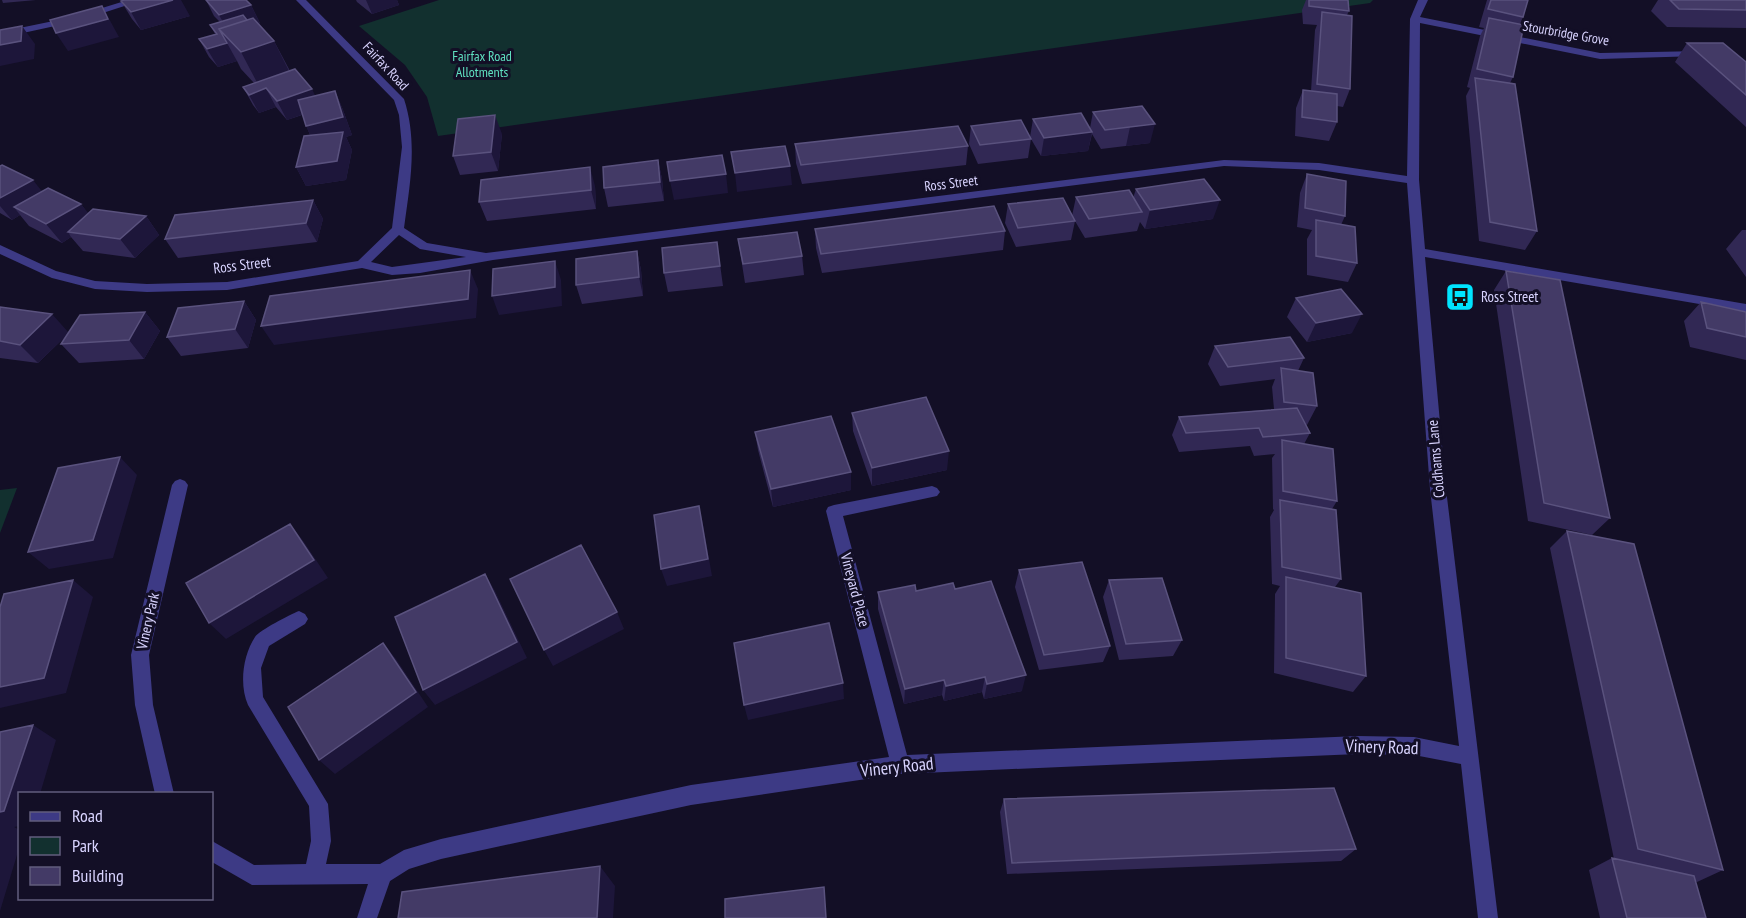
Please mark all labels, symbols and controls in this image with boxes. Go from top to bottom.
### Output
street label: Stourbridge Grove [1521,17,1611,49]
street label: Fairfax Road [359,38,413,94]
park label: Fairfax Road Allotments [452,47,512,81]
street label: Ross Street [923,171,979,195]
street label: Ross Street [212,252,272,277]
bus stop icon: Ross Street [1444,281,1476,313]
place label: Ross Street [1481,287,1538,306]
street label: Coldhams Lane [1423,419,1448,499]
street label: Vineyard Place [836,550,874,629]
street label: Vinery Park [132,590,163,652]
street label: Vinery Road [1344,734,1419,759]
street label: Vinery Road [858,751,935,782]
legend [18,792,213,900]
text: Road [72,804,103,827]
text: Park [72,834,99,857]
text: Building [72,864,124,887]

